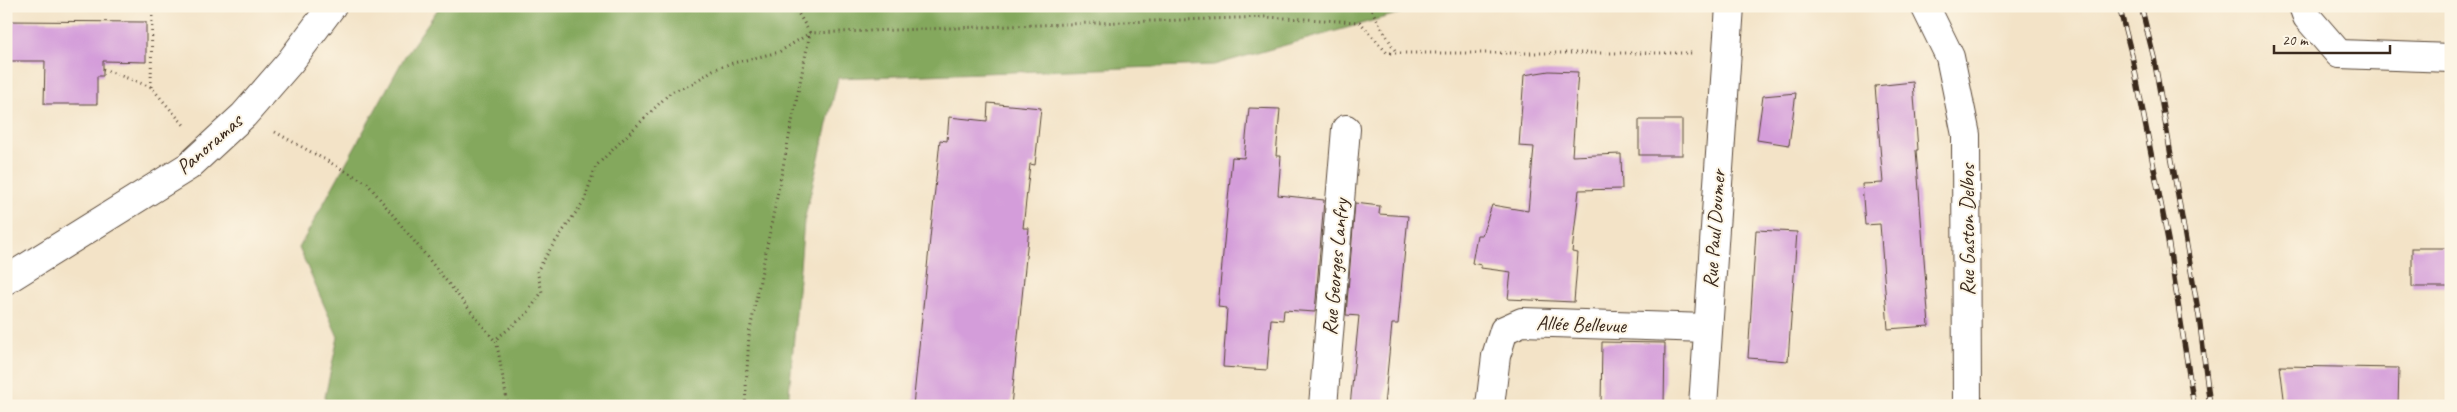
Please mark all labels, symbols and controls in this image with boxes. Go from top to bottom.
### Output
scale bar [2274,22,2391,54]
text: 20 m [2282,31,2309,50]
street label: Panoramas [171,107,249,180]
street label: Rue Gaston Delbos [1954,162,1980,296]
street label: Rue Paul Doumer [1697,167,1731,289]
street label: Rue Georges Lanfry [1316,196,1354,336]
street label: Allée Bellevue [1536,309,1627,339]

